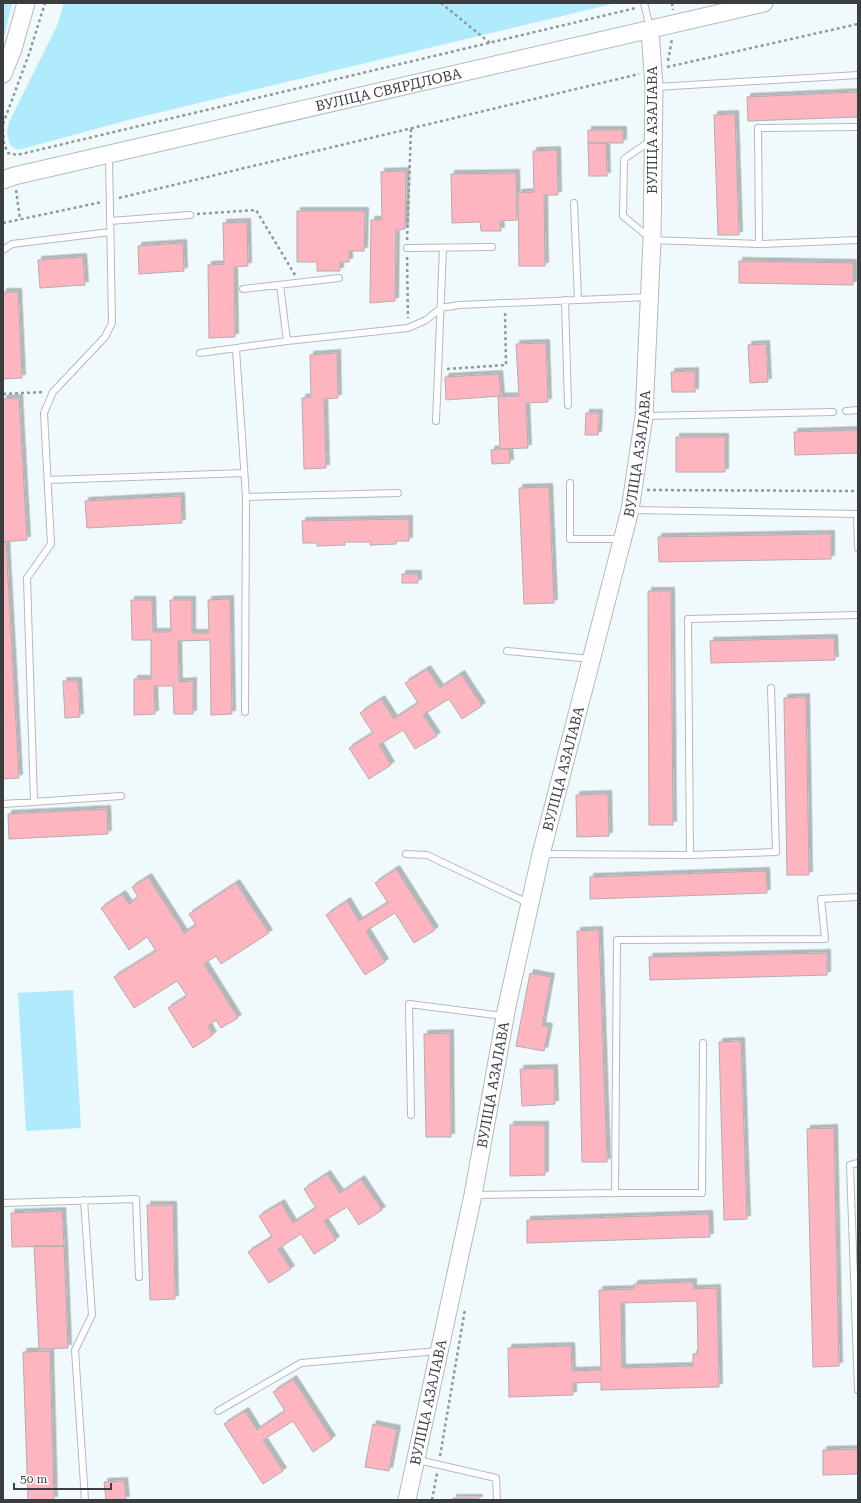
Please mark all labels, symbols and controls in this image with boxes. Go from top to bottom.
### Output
street label: ВУЛІЦА СВЯРДЛОВА [314,65,463,114]
street label: ВУЛІЦА АЗАЛАВА [644,66,660,194]
street label: ВУЛІЦА АЗАЛАВА [620,390,653,519]
street label: ВУЛІЦА АЗАЛАВА [539,704,587,833]
street label: ВУЛІЦА АЗАЛАВА [474,1020,512,1149]
street label: ВУЛІЦА АЗАЛАВА [407,1338,450,1467]
scale bar [14,1465,111,1491]
text: 50 m [20,1472,47,1486]

